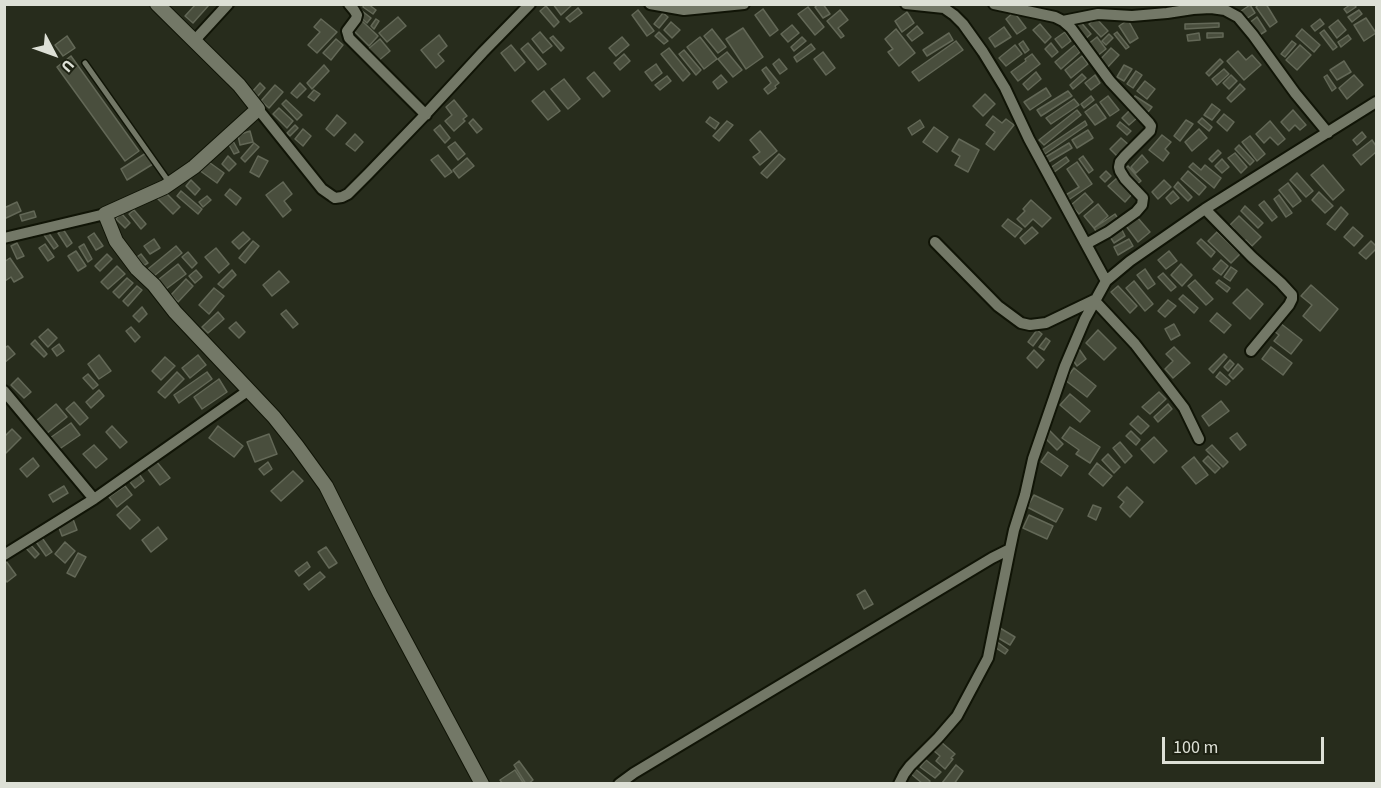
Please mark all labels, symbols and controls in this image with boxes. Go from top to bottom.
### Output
north arrow [24,24,84,84]
text: U [56,55,79,77]
scale bar [1165,725,1327,763]
text: 100 m [1173,735,1218,760]

